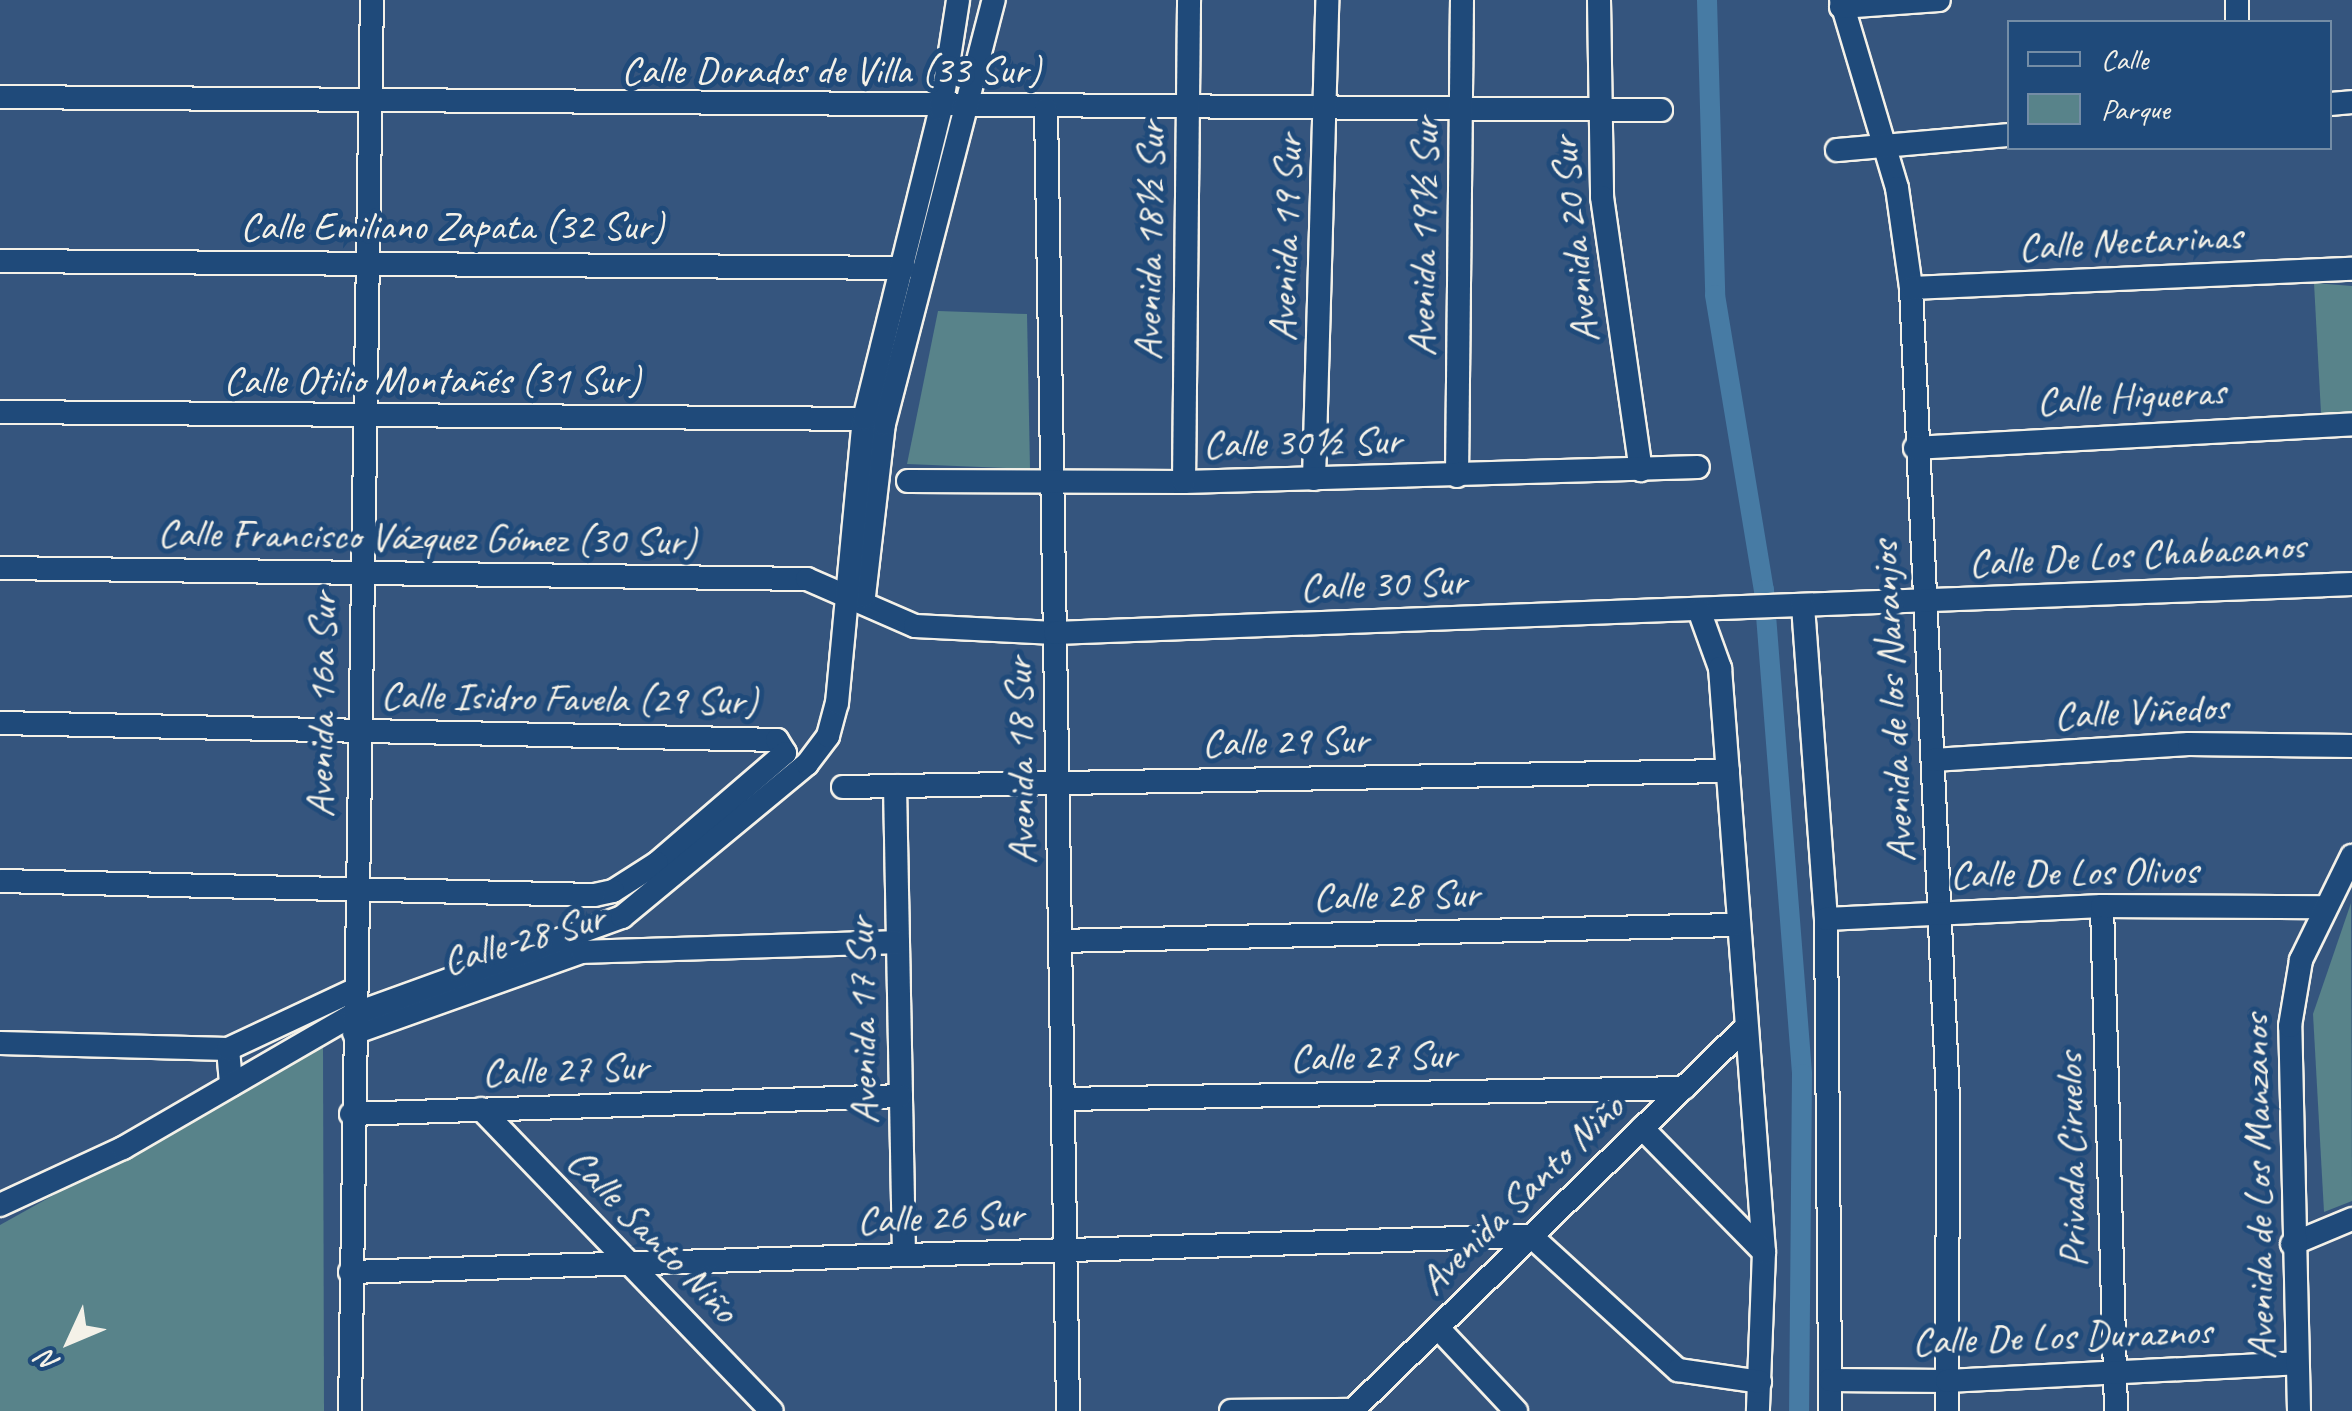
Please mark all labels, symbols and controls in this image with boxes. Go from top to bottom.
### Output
legend [2007,20,2332,150]
text: Calle [2101,40,2148,78]
street label: Calle Dorados de Villa (33 Sur) [622,46,1040,94]
text: Parque [2101,90,2170,128]
street label: Avenida 19½ Sur [1397,117,1449,357]
street label: Avenida 18½ Sur [1123,121,1175,361]
street label: Avenida 19 Sur [1257,134,1313,342]
street label: Avenida 20 Sur [1539,135,1609,345]
street label: Calle Emiliano Zapata (32 Sur) [240,202,664,250]
street label: Calle Nectarinas [2017,211,2243,271]
street label: Calle Otilio Montañés (31 Sur) [224,356,640,404]
street label: Calle Higueras [2035,367,2227,425]
street label: Calle 30½ Sur [1203,416,1401,468]
street label: Calle Francisco Vázquez Gómez (30 Sur) [157,508,697,566]
street label: Calle De Los Chabacanos [1967,521,2307,587]
street label: Avenida de los Naranjos [1860,540,1924,864]
street label: Calle 30 Sur [1299,557,1467,611]
street label: Avenida 16a Sur [295,592,347,818]
street label: Avenida 18 Sur [994,657,1046,865]
street label: Calle Isidro Favela (29 Sur) [381,671,757,725]
street label: Calle Viñedos [2053,682,2229,740]
street label: Calle 29 Sur [1202,716,1368,766]
street label: Calle De Los Olivos [1949,846,2199,898]
street label: Calle 28 Sur [1313,870,1479,920]
street label: Calle 28 Sur [437,893,609,985]
street label: Avenida 17 Sur [836,917,888,1125]
street label: Avenida de Los Manzanos [2231,1014,2285,1360]
street label: Calle 27 Sur [1290,1031,1456,1081]
street label: Calle 27 Sur [481,1042,649,1096]
street label: Privada Ciruelos [2045,1052,2097,1268]
street label: Avenida Santo Niño [1407,1083,1635,1305]
street label: Calle Santo Niño [556,1136,750,1334]
street label: Calle 26 Sur [856,1190,1024,1244]
north arrow [20,1291,120,1391]
street label: Calle De Los Duraznos [1911,1307,2213,1365]
text: N [29,1344,67,1381]

